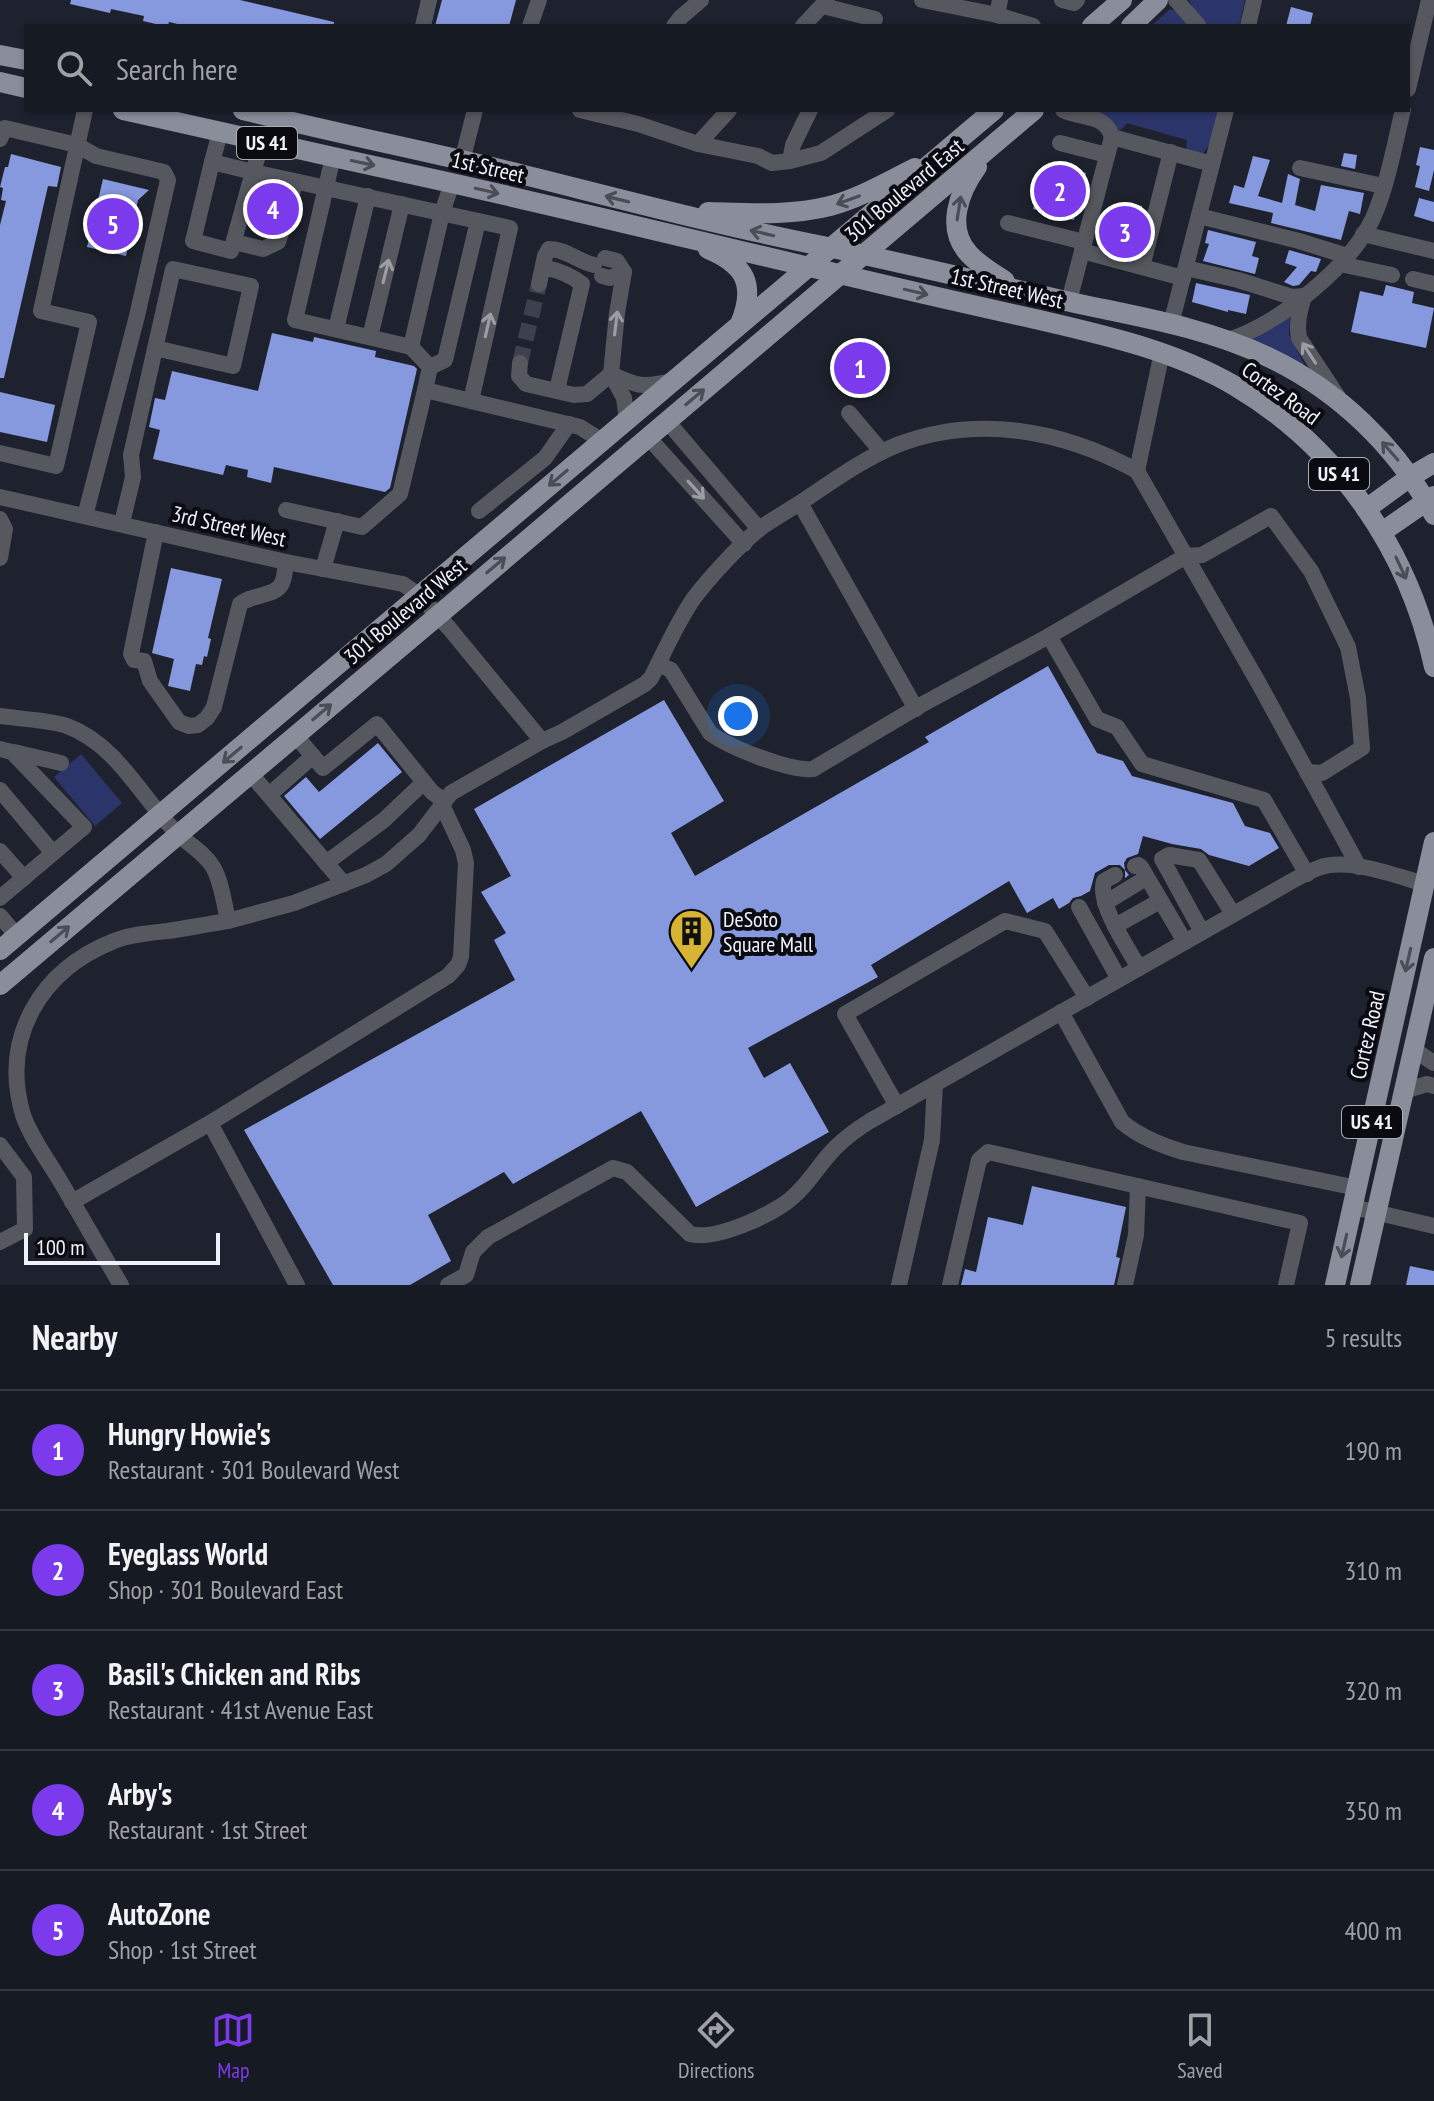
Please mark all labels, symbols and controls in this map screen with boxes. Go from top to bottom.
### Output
search box [24,24,1410,112]
icon: search [52,46,96,90]
text: Search here [116,49,238,88]
road number: US 41 [237,127,297,159]
street label: 301 Boulevard East [839,132,969,248]
street label: 1st Street [449,145,527,189]
one-way arrow [350,156,375,171]
pin: 2 [1034,161,1086,221]
pin: 4 [247,179,299,239]
one-way arrow [474,185,500,200]
one-way arrow [604,190,630,205]
one-way arrow [836,193,861,208]
pin: 5 [87,194,139,254]
one-way arrow [952,196,967,222]
pin: 3 [1099,202,1151,262]
one-way arrow [749,225,775,240]
one-way arrow [379,258,394,284]
street label: 1st Street West [948,261,1066,315]
one-way arrow [903,285,929,300]
one-way arrow [609,311,624,336]
one-way arrow [481,313,496,338]
pin: 1 [834,338,886,398]
one-way arrow [1301,343,1317,365]
street label: Cortez Road [1236,355,1326,431]
one-way arrow [684,388,704,406]
one-way arrow [1381,441,1399,462]
road number: US 41 [1309,458,1369,490]
one-way arrow [548,469,569,487]
one-way arrow [687,480,705,500]
street label: 3rd Street West [169,499,289,553]
street label: 301 Boulevard West [338,552,472,670]
one-way arrow [1394,555,1409,580]
one-way arrow [486,556,506,574]
your location [718,696,758,736]
one-way arrow [312,703,332,721]
one-way arrow [222,746,242,764]
place label: DeSoto Square Mall [723,905,814,958]
building icon: DeSoto Square Mall [668,908,716,971]
one-way arrow [49,925,69,943]
one-way arrow [1400,946,1415,972]
street label: Cortez Road [1343,988,1391,1082]
road number: US 41 [1342,1106,1402,1138]
scale bar [24,1229,220,1265]
text: 100 m [36,1233,85,1261]
one-way arrow [1336,1233,1351,1258]
text: Nearby [32,1315,117,1359]
text: 5 results [1325,1321,1402,1354]
text: Hungry Howie's [108,1414,271,1453]
text: 1 [52,1434,64,1467]
text: 190 m [1344,1434,1402,1467]
text: Restaurant · 301 Boulevard West [108,1453,399,1486]
text: Eyeglass World [108,1534,268,1573]
text: 2 [52,1554,64,1587]
text: 310 m [1344,1554,1402,1587]
text: Shop · 301 Boulevard East [108,1573,343,1606]
text: Basil's Chicken and Ribs [108,1654,361,1693]
text: 3 [52,1674,64,1707]
text: 320 m [1344,1674,1402,1707]
text: Restaurant · 41st Avenue East [108,1693,373,1726]
text: Arby's [108,1774,172,1813]
text: 4 [52,1794,64,1827]
text: 350 m [1344,1794,1402,1827]
text: Restaurant · 1st Street [108,1813,307,1846]
text: AutoZone [108,1894,211,1933]
text: 5 [52,1914,64,1947]
text: 400 m [1344,1914,1402,1947]
text: Shop · 1st Street [108,1933,257,1966]
tab: Map [211,2008,255,2084]
tab: Directions [678,2008,755,2084]
tab: Saved [1177,2008,1223,2084]

